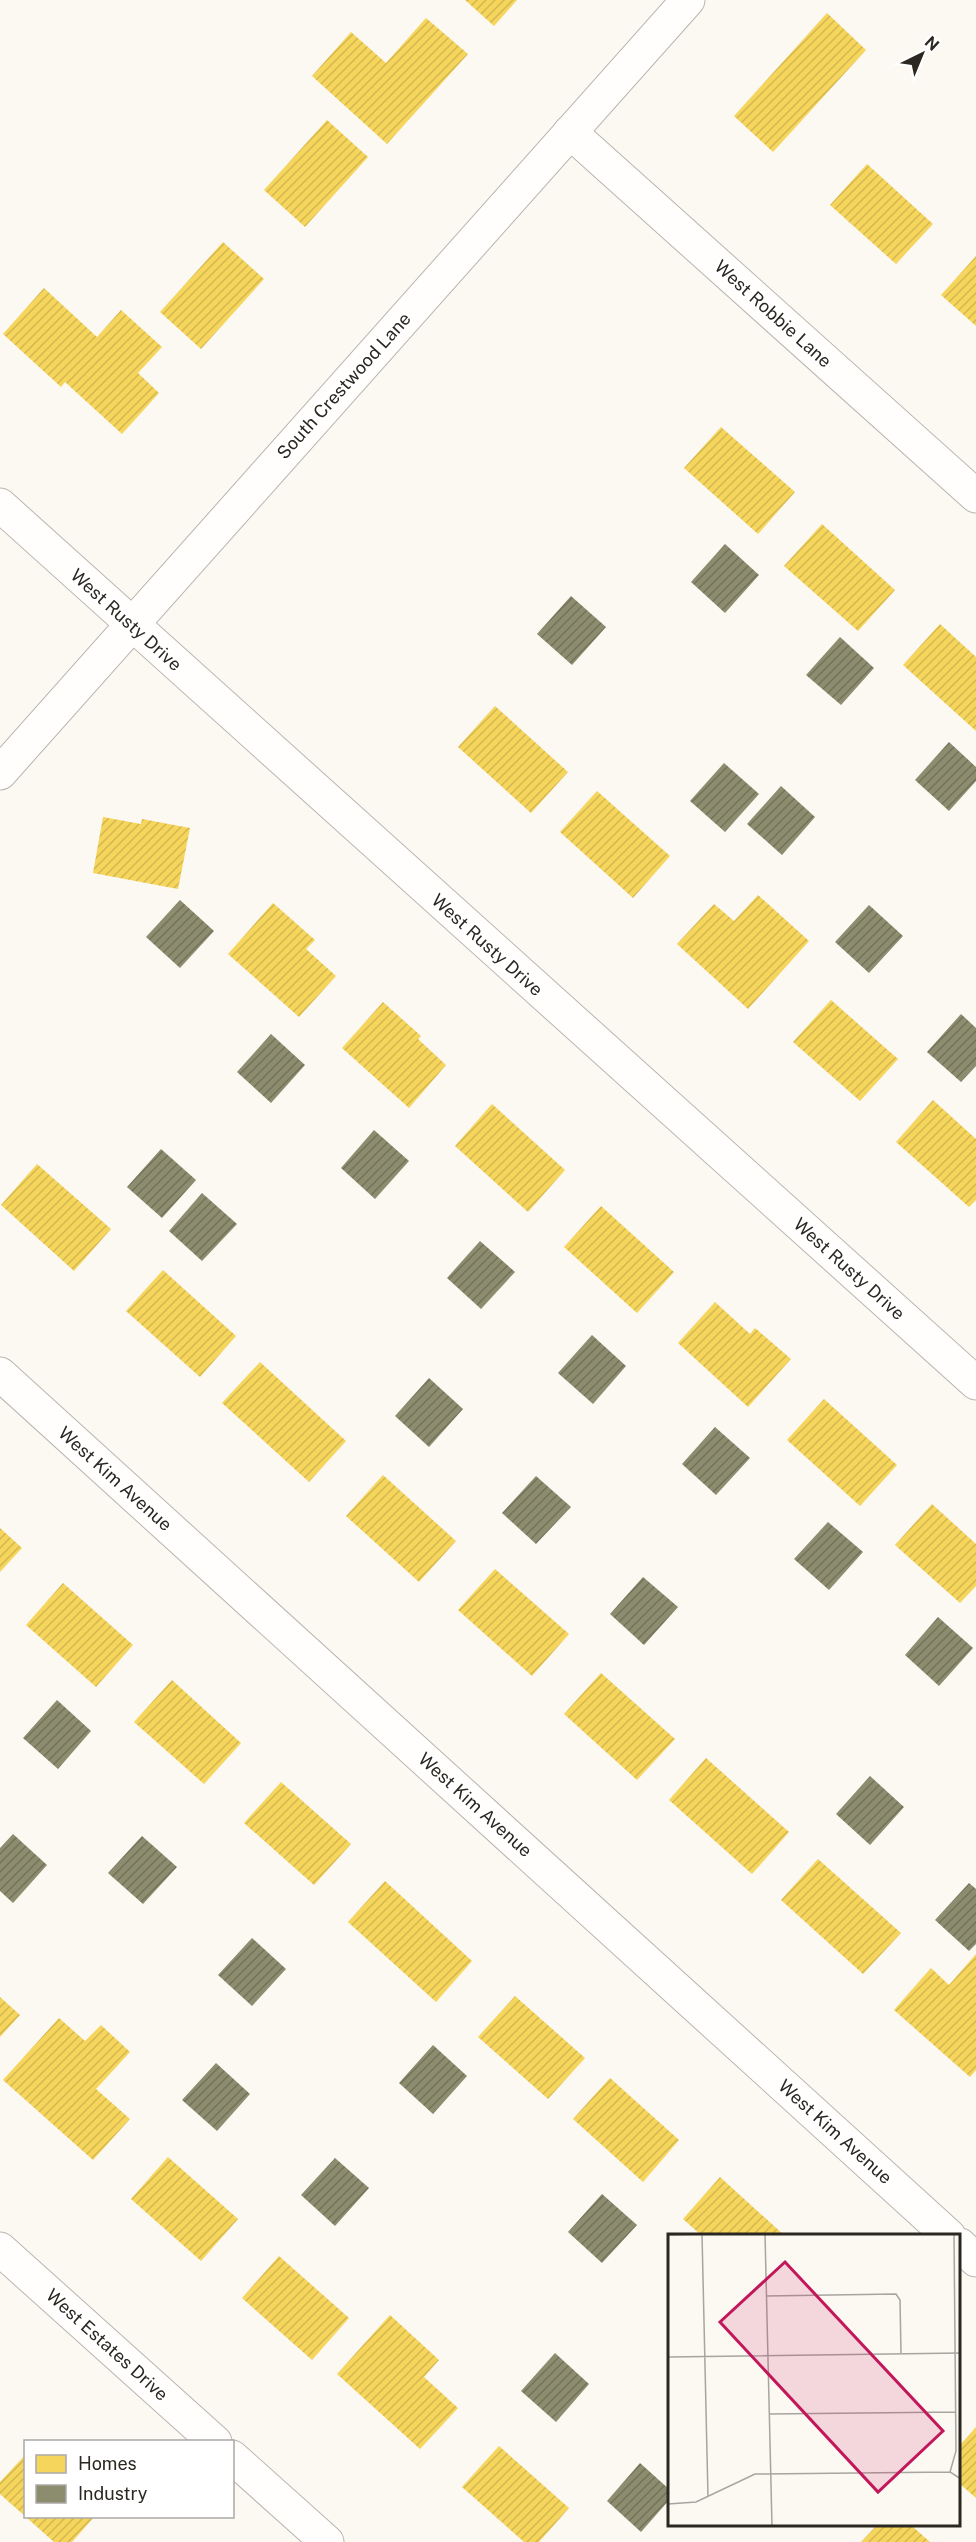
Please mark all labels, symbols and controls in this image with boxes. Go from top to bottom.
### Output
north arrow [892,24,952,84]
text: N [921,32,943,55]
street label: West Robbie Lane [711,256,836,372]
street label: South Crestwood Lane [272,308,415,463]
street label: West Rusty Drive [66,564,186,675]
street label: West Rusty Drive [427,889,547,1000]
street label: West Rusty Drive [789,1213,909,1324]
street label: West Kim Avenue [54,1422,176,1535]
street label: West Kim Avenue [414,1748,536,1861]
street label: West Kim Avenue [774,2075,896,2188]
inset map [668,2234,961,2527]
street label: West Estates Drive [42,2284,173,2405]
legend [24,2440,234,2518]
text: Homes [78,2453,137,2474]
text: Industry [78,2483,148,2504]

